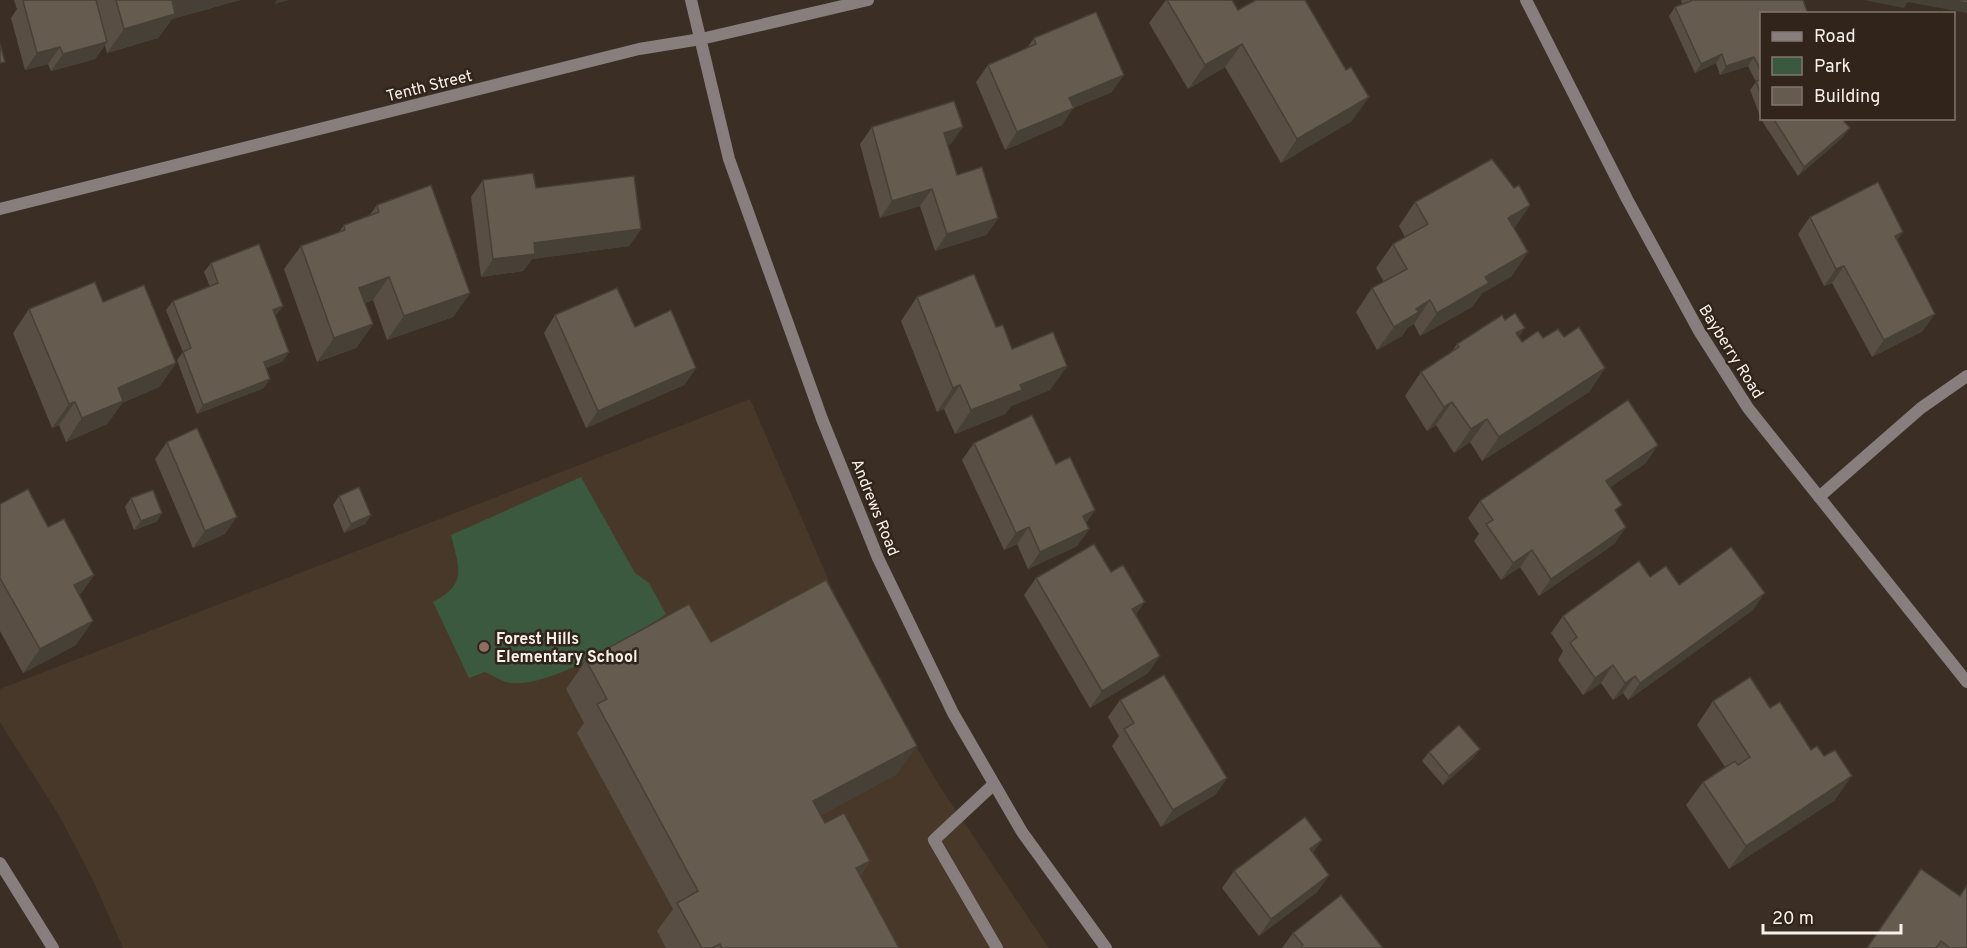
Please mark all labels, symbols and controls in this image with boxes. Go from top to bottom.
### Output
legend [1760,12,1955,120]
text: Road [1814,26,1856,49]
text: Park [1814,56,1851,79]
street label: Tenth Street [384,67,475,107]
text: Building [1814,86,1880,109]
street label: Bayberry Road [1693,301,1767,403]
street label: Andrews Road [846,456,903,559]
place label: Forest Hills Elementary School [496,630,638,668]
marker: Forest Hills Elementary School [477,640,491,654]
scale bar [1763,897,1901,935]
text: 20 m [1772,908,1814,931]

